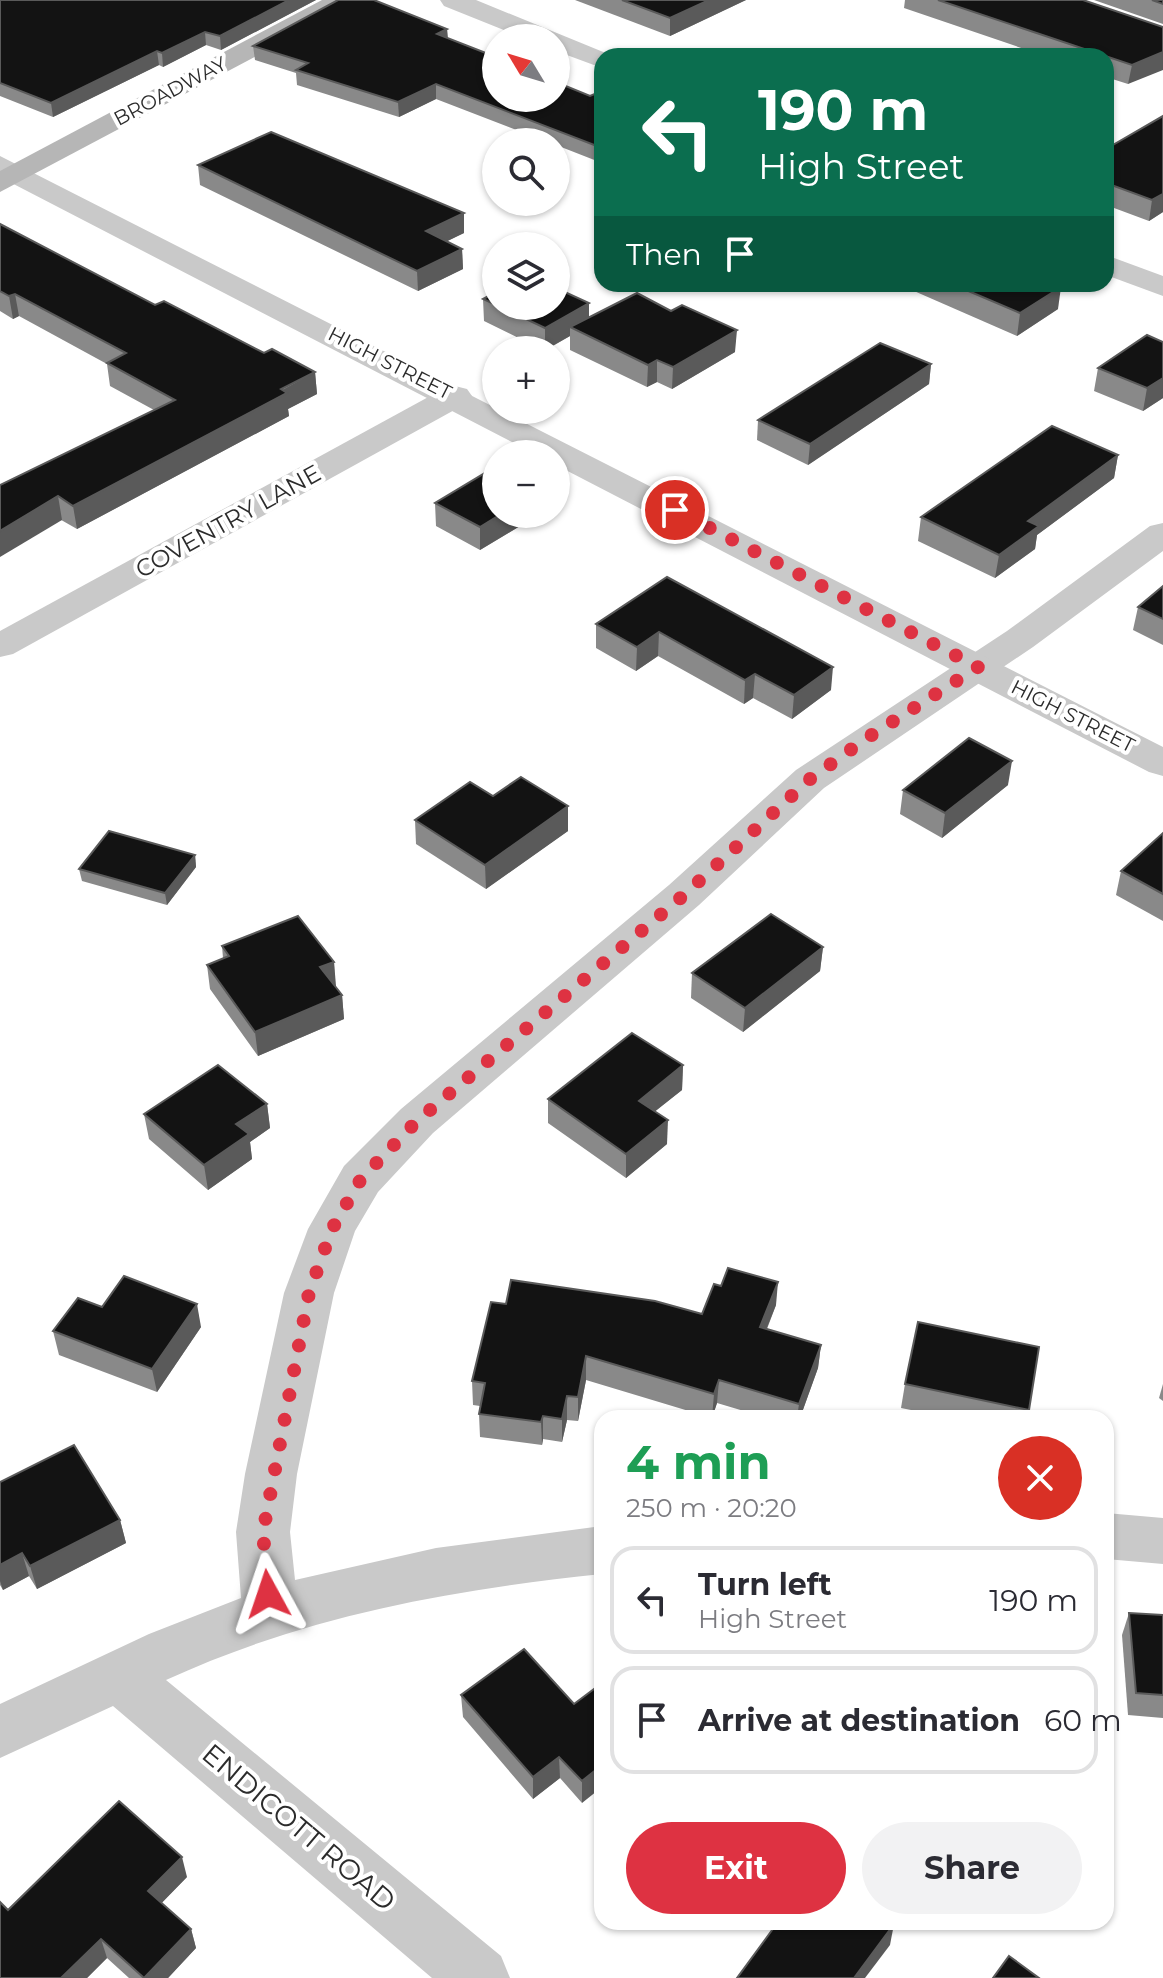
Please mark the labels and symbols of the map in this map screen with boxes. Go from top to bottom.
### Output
north arrow [482,24,570,112]
street label: BROADWAY [110,51,231,131]
street label: HIGH STREET [324,322,456,405]
street label: COVENTRY LANE [130,458,326,584]
pin [641,476,709,544]
street label: HIGH STREET [1007,675,1139,758]
position arrow [226,1552,310,1636]
street label: ENDICOTT ROAD [196,1736,402,1918]

